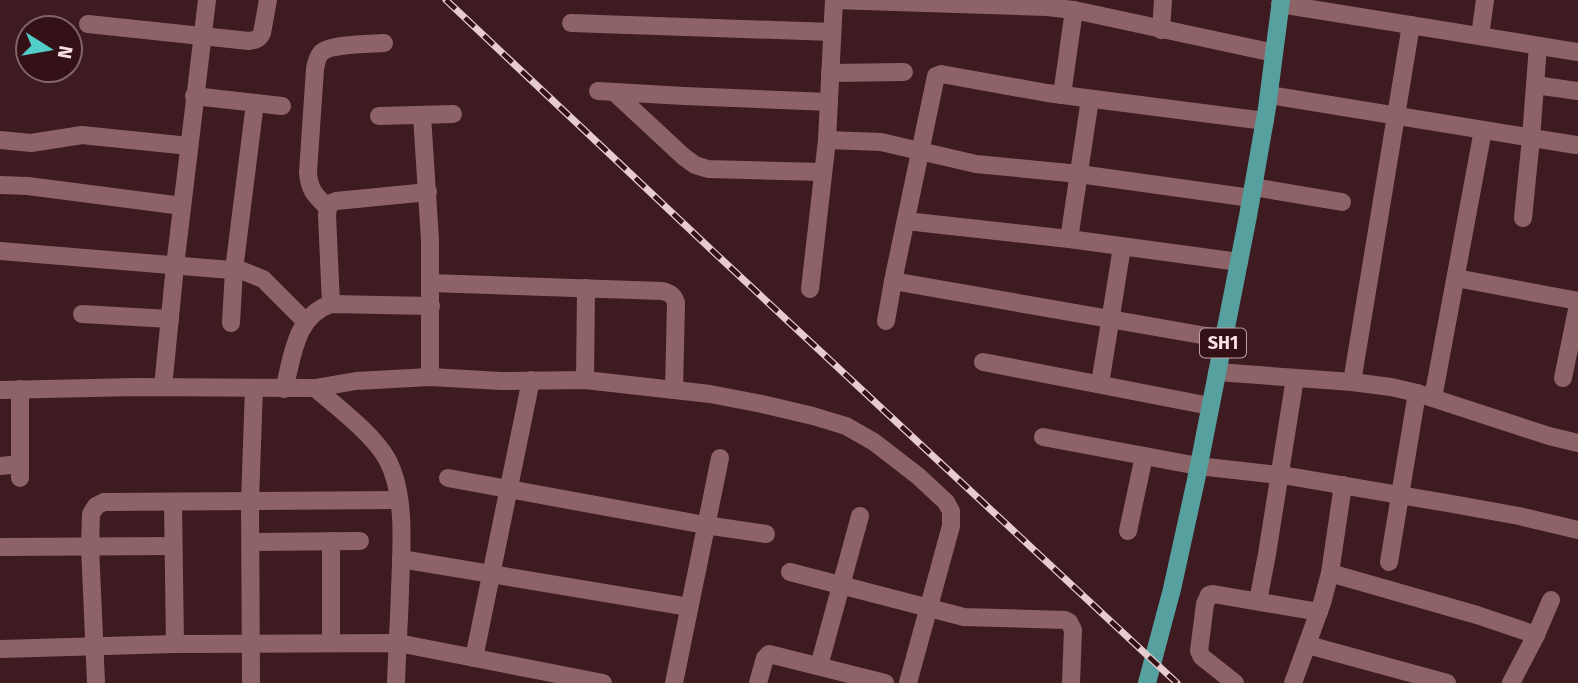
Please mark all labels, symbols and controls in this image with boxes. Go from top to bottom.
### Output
north arrow [14,14,84,84]
text: N [53,44,78,61]
road number: SH1 [1200,328,1246,358]

